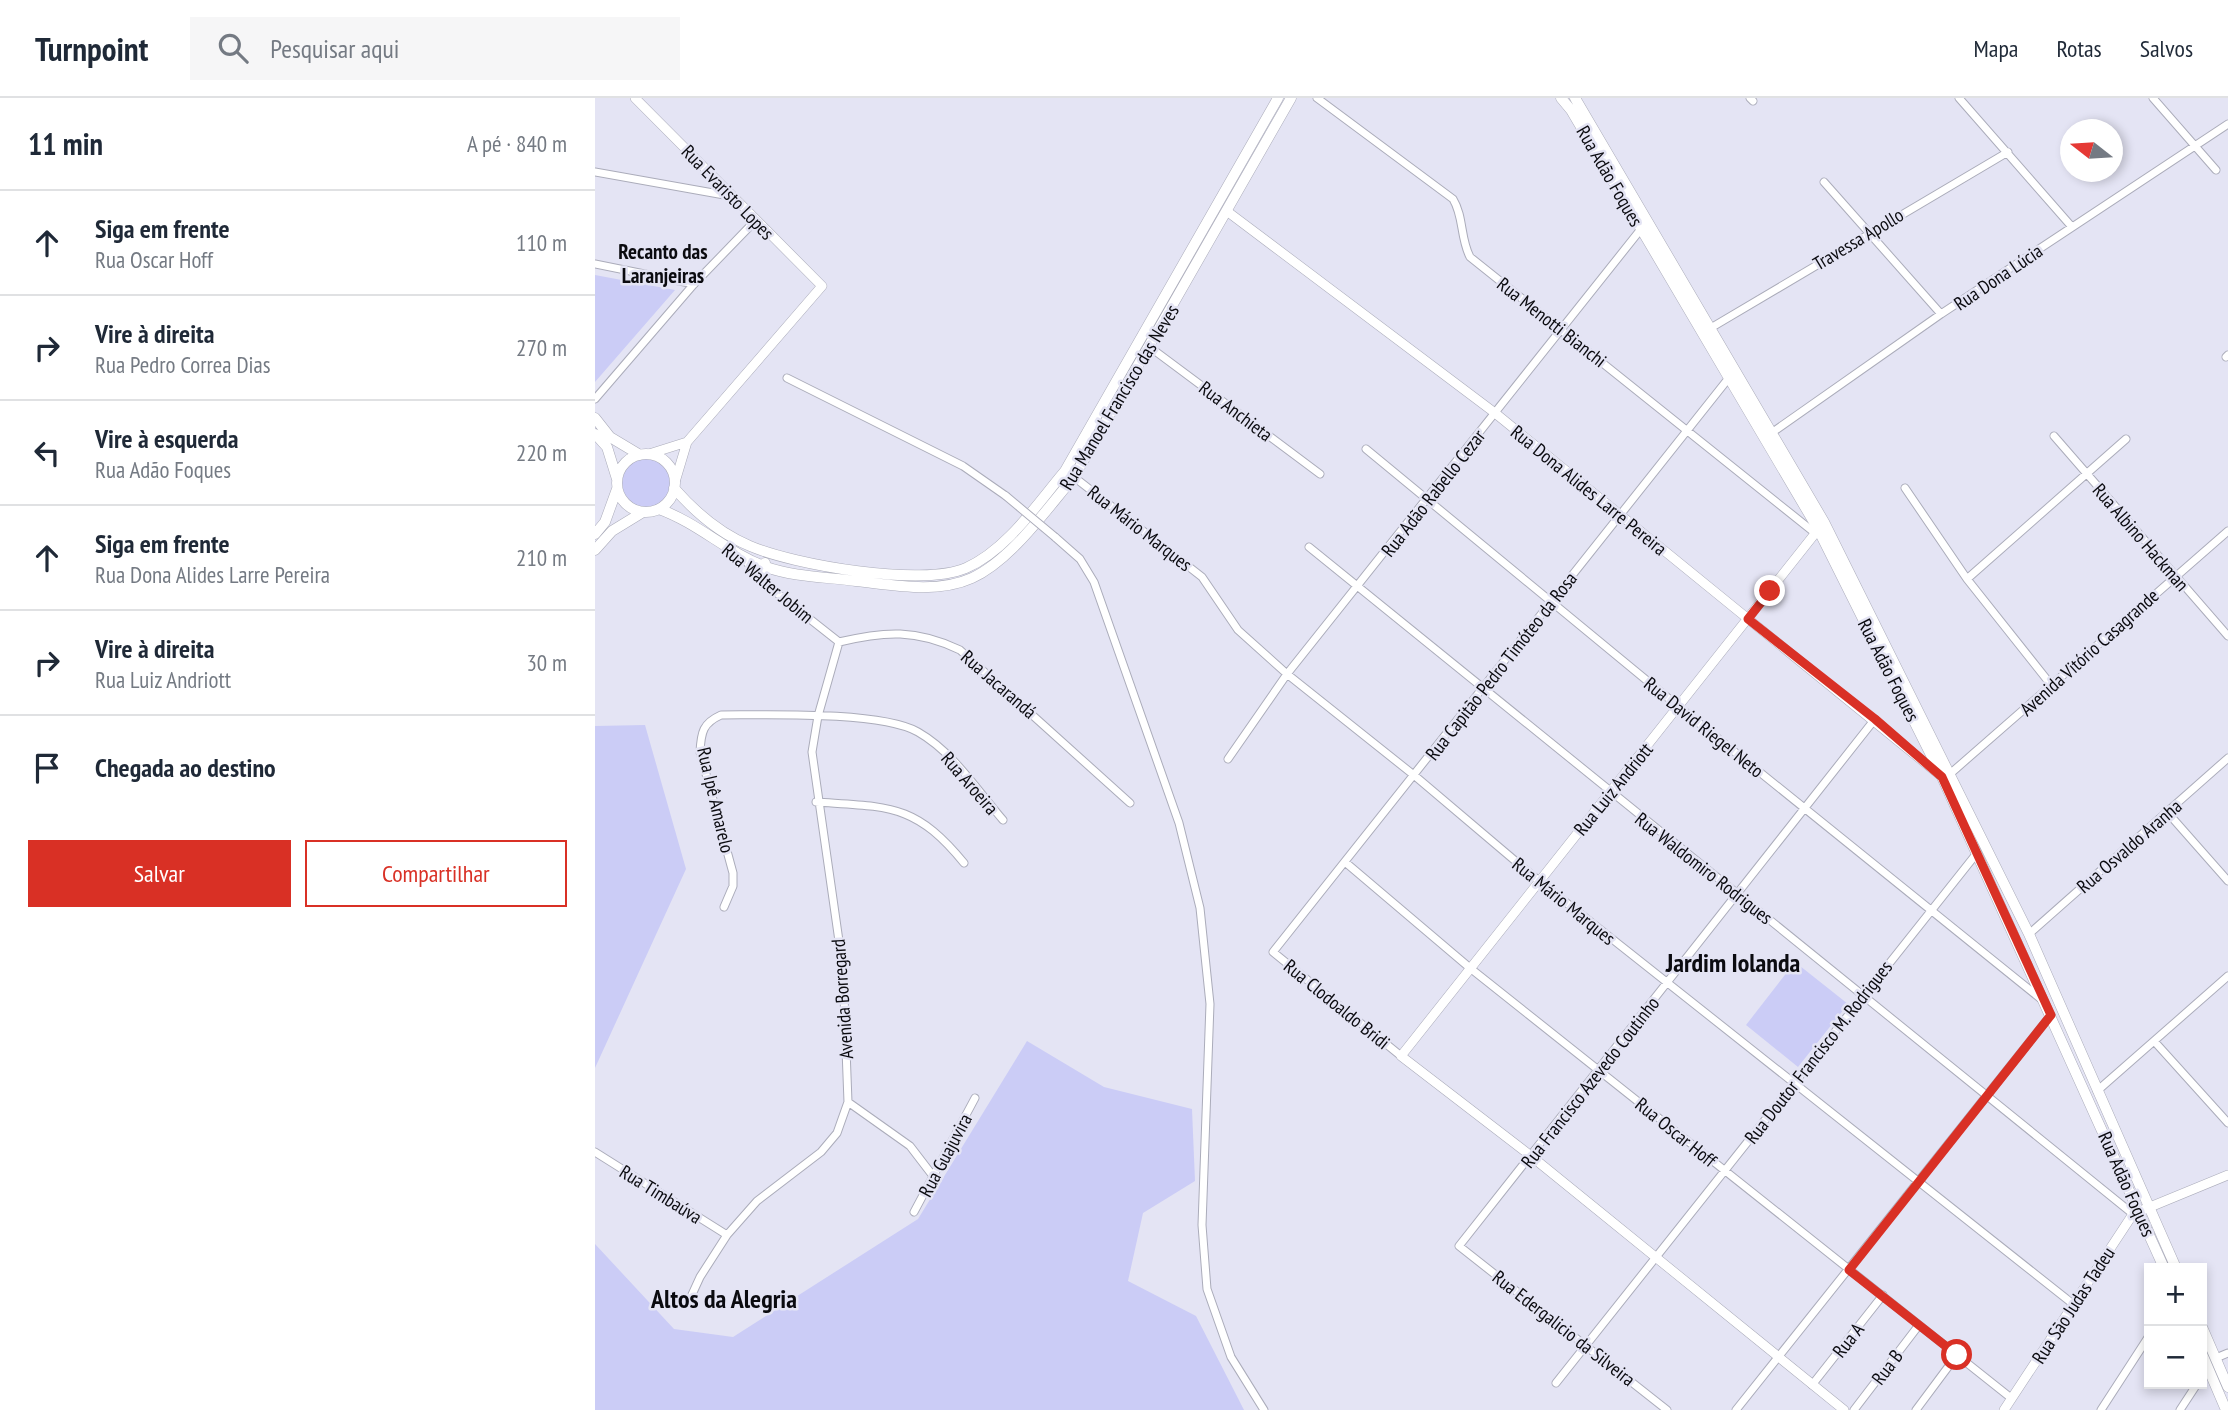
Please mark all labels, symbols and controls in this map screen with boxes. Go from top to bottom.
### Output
search box [190,17,680,80]
text: Turnpoint [35,27,148,70]
icon: search [214,29,252,67]
text: Pesquisar aqui [270,32,399,65]
text: Mapa [1974,33,2018,64]
text: Rotas [2056,33,2102,64]
text: Salvos [2140,33,2193,64]
north arrow [2060,119,2123,182]
street label: Rua Adão Foques [1572,121,1648,231]
text: 11 min [28,124,103,163]
text: A pé · 840 m [467,129,567,158]
street label: Rua Evaristo Lopes [677,139,779,245]
street label: Travessa Apollo [1808,203,1908,275]
text: Siga em frente [95,212,230,245]
icon: ahead [28,224,66,262]
text: 110 m [516,228,567,257]
district label: Recanto das Laranjeiras [618,238,708,289]
street label: Rua Dona Lúcia [1949,239,2047,315]
text: Rua Oscar Hoff [95,245,213,274]
street label: Rua Menotti Bianchi [1492,272,1612,372]
street label: Rua Manoel Francisco das Neves [1054,300,1184,494]
text: Vire à direita [95,317,214,350]
icon: right [28,329,66,367]
text: 270 m [516,333,567,362]
text: Rua Pedro Correa Dias [95,350,270,379]
street label: Rua Anchieta [1195,376,1277,446]
street label: Rua Dona Alides Larre Pereira [1506,420,1672,560]
text: Vire à esquerda [95,422,238,455]
street label: Rua Adão Rabello Cezar [1376,424,1491,561]
icon: left [28,434,66,472]
text: 220 m [516,438,567,467]
text: Rua Adão Foques [95,455,231,484]
street label: Rua Albino Hackman [2088,478,2194,596]
street label: Rua Mário Marques [1083,480,1197,576]
text: Siga em frente [95,527,230,560]
street label: Rua Walter Jobim [717,538,819,628]
icon: ahead [28,539,66,577]
text: 210 m [516,543,567,572]
text: Rua Dona Alides Larre Pereira [95,560,330,589]
street label: Rua Capitão Pedro Timóteo da Rosa [1420,567,1582,765]
route end [1754,575,1785,606]
street label: Avenida Vitório Casagrande [2015,583,2164,721]
street label: Rua Adão Foques [1853,615,1925,725]
text: Vire à direita [95,632,214,665]
icon: right [28,644,66,682]
street label: Rua Jacarandá [956,645,1042,723]
text: 30 m [526,648,567,677]
text: Rua Luiz Andriott [95,665,231,694]
street label: Rua David Riegel Neto [1639,671,1769,783]
street label: Rua Luiz Andriott [1568,737,1658,840]
street label: Rua Ipê Amarelo [692,745,740,855]
street label: Rua Aroeira [936,747,1004,819]
icon: arrive [28,749,66,787]
text: Chegada ao destino [95,751,276,784]
street label: Rua Osvaldo Aranha [2072,794,2186,898]
street label: Rua Waldomiro Rodrigues [1630,807,1778,929]
button: Salvar [28,840,291,907]
button: Compartilhar [305,840,567,907]
street label: Rua Mário Marques [1508,852,1620,950]
street label: Avenida Borregard [826,938,858,1060]
district label: Jardim Iolanda [1665,946,1800,979]
street label: Rua Clodoaldo Bridi [1279,954,1395,1054]
street label: Rua Doutor Francisco M. Rodrigues [1739,956,1897,1148]
street label: Rua Francisco Azevedo Coutinho [1516,992,1664,1172]
street label: Rua Oscar Hoff [1631,1092,1722,1173]
street label: Rua Guajuvira [913,1109,977,1201]
street label: Rua Adão Foques [2093,1128,2161,1240]
street label: Rua Timbaúva [615,1159,707,1229]
street label: Rua São Judas Tadeu [2026,1242,2120,1368]
map controls [2144,1263,2207,1389]
button: + [2144,1263,2207,1326]
street label: Rua Edergalicio da Silveira [1488,1265,1640,1391]
district label: Altos da Alegria [650,1282,797,1315]
street label: Rua A [1827,1318,1869,1362]
button: − [2144,1326,2207,1389]
route start [1941,1339,1972,1370]
street label: Rua B [1866,1345,1908,1389]

